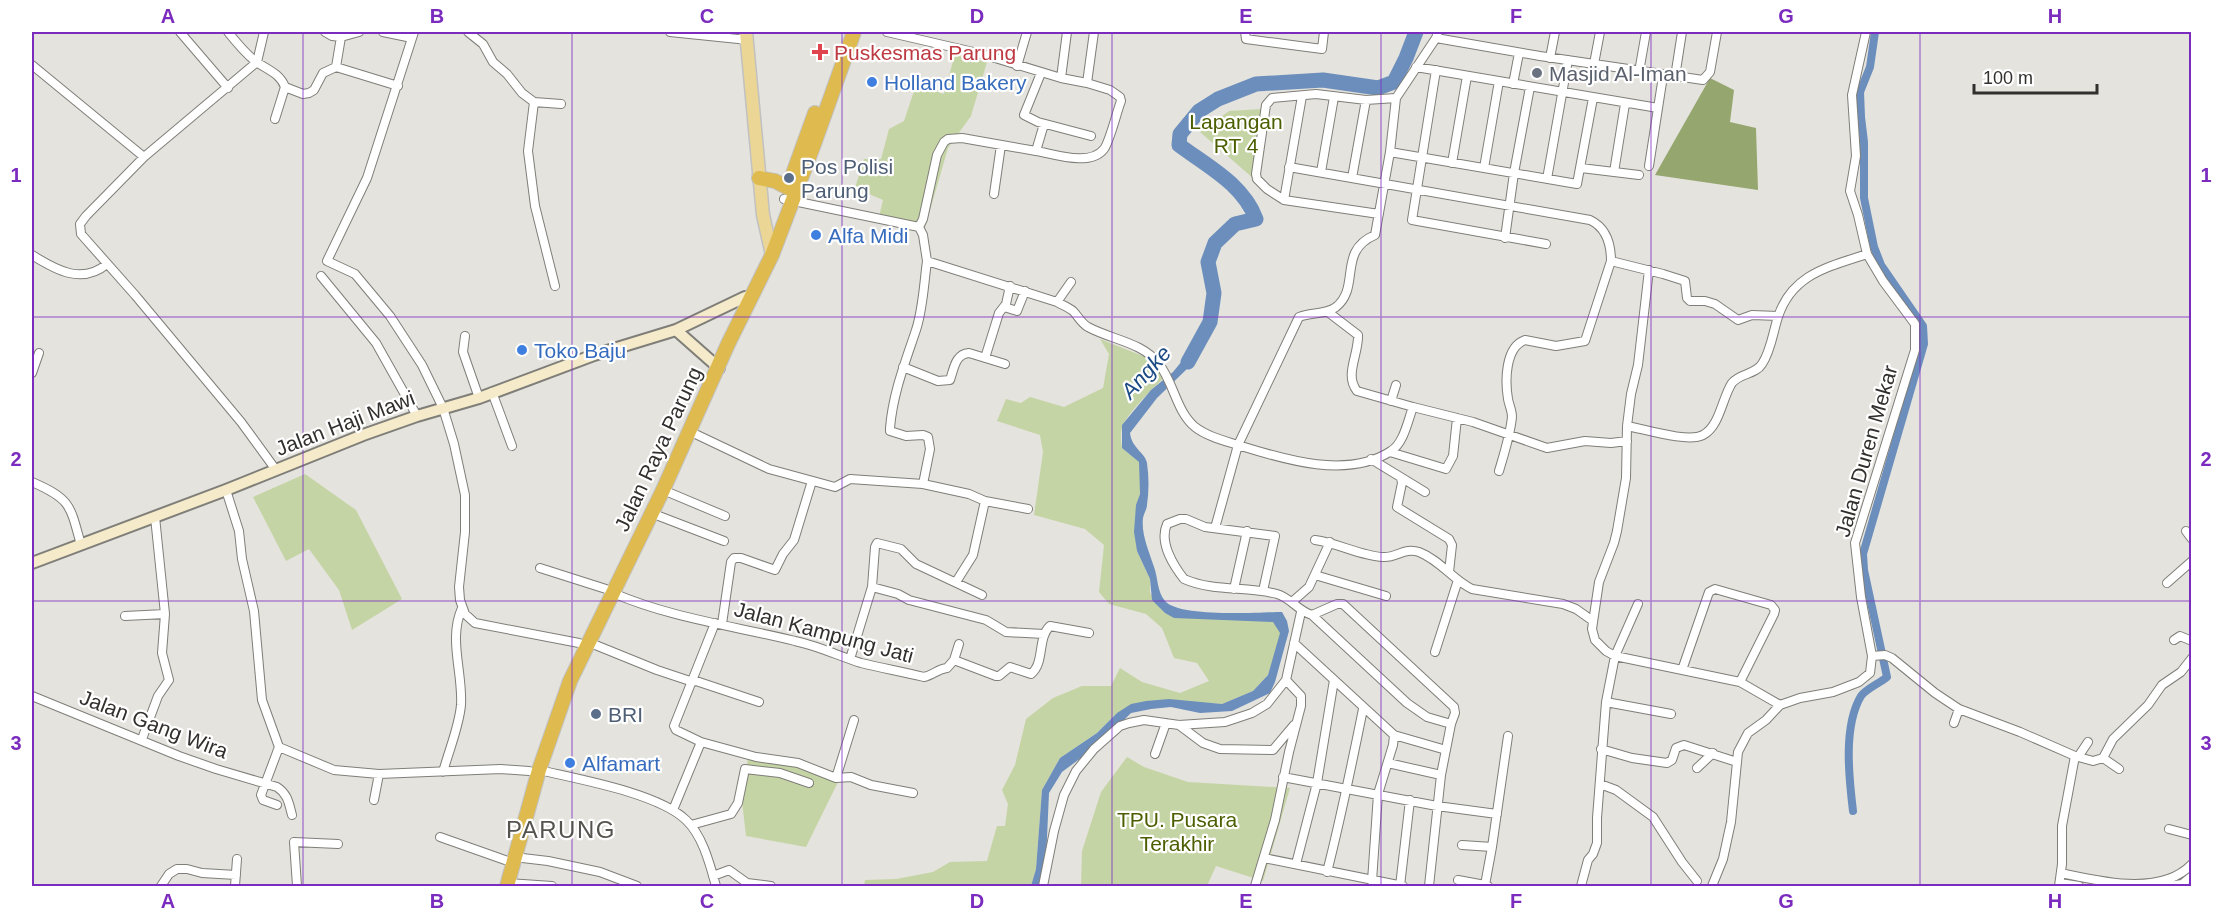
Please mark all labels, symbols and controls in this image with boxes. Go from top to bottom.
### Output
text: A [161,5,175,27]
text: B [430,5,444,27]
text: C [700,5,714,27]
text: D [970,5,984,27]
text: E [1239,5,1253,27]
text: F [1510,5,1522,27]
text: G [1778,5,1794,27]
text: H [2048,5,2062,27]
place label: Puskesmas Parung [834,41,1016,64]
marker: Puskesmas Parung [811,43,829,61]
scale bar [1974,57,2097,95]
place label: Masjid Al-Iman [1549,62,1687,85]
marker: Masjid Al-Iman [1530,66,1544,80]
text: 100 m [1983,68,2033,88]
place label: Holland Bakery [884,71,1027,94]
marker: Holland Bakery [865,75,879,89]
park label: Lapangan RT 4 [1189,110,1283,157]
place label: Pos Polisi Parung [801,155,893,202]
text: 1 [10,164,22,186]
text: 1 [2200,164,2212,186]
marker: Pos Polisi Parung [782,171,796,185]
place label: Alfa Midi [828,224,909,247]
marker: Alfa Midi [809,228,823,242]
place label: Toko Baju [534,339,626,362]
water label: Angke [1114,340,1176,405]
marker: Toko Baju [515,343,529,357]
street label: Jalan Raya Parung [610,363,706,535]
street label: Jalan Duren Mekar [1830,363,1902,539]
street label: Jalan Haji Mawi [272,386,418,460]
text: 2 [10,448,22,470]
text: 2 [2200,448,2212,470]
street label: Jalan Kampung Jati [732,597,916,667]
street label: Jalan Gang Wira [77,685,231,763]
place label: BRI [608,703,643,726]
marker: BRI [589,707,603,721]
text: 3 [10,732,22,754]
text: 3 [2200,732,2212,754]
place label: Alfamart [582,752,660,775]
marker: Alfamart [563,756,577,770]
park label: TPU. Pusara Terakhir [1117,808,1237,855]
district label: PARUNG [506,816,616,843]
text: A [161,890,175,912]
text: B [430,890,444,912]
text: C [700,890,714,912]
text: D [970,890,984,912]
text: E [1239,890,1253,912]
text: F [1510,890,1522,912]
text: G [1778,890,1794,912]
text: H [2048,890,2062,912]

